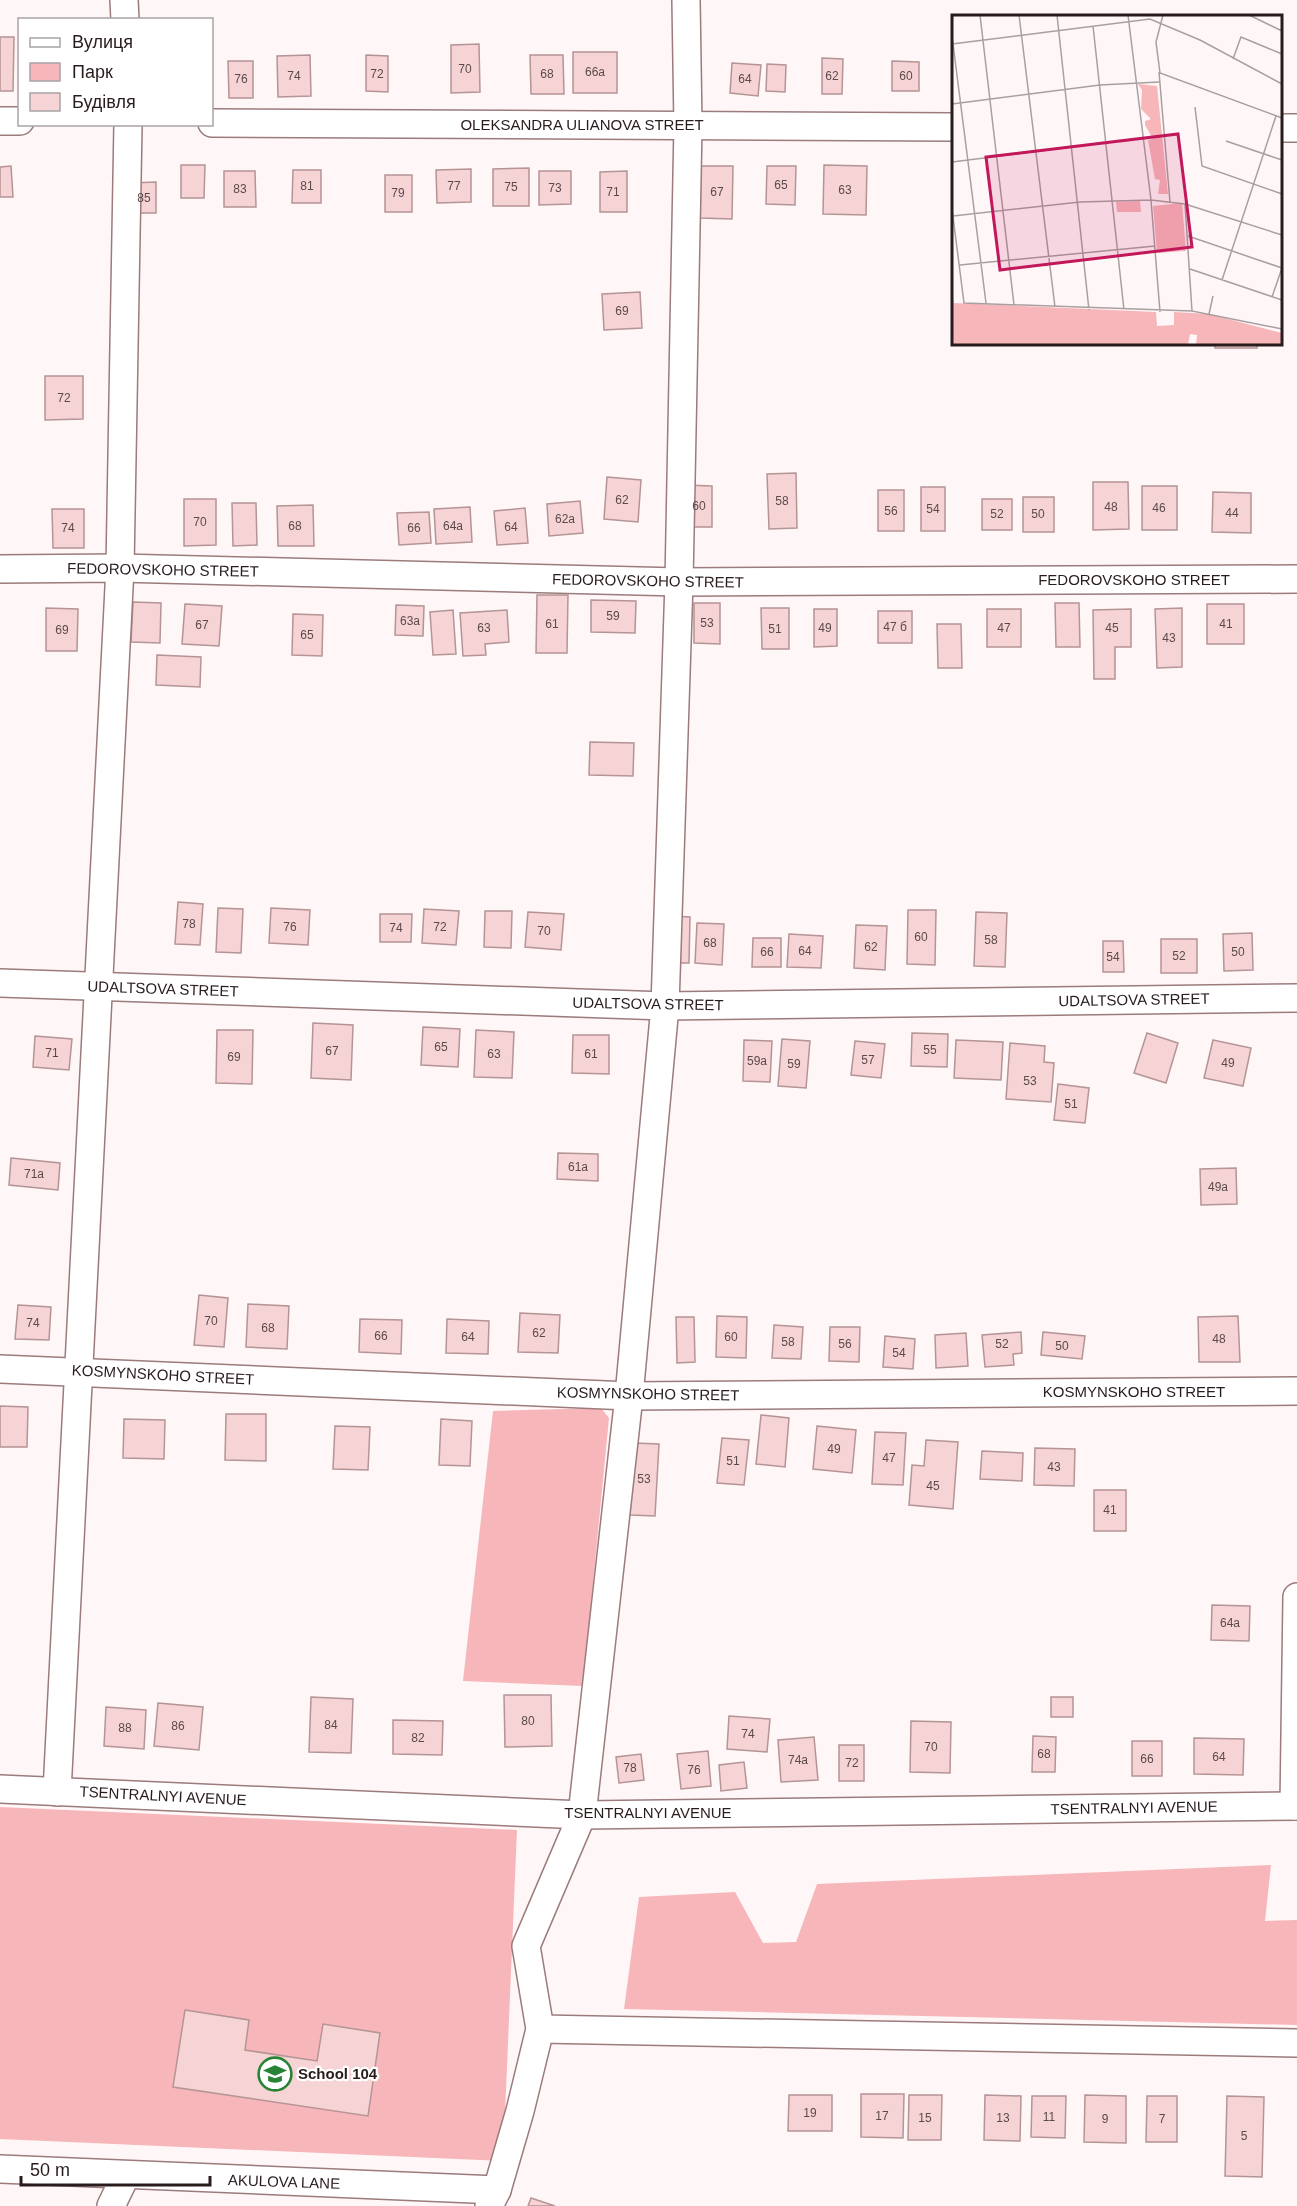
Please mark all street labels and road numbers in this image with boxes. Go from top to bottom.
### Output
street label: OLEKSANDRA ULIANOVA STREET [460,116,704,133]
street label: FEDOROVSKOHO STREET [67,559,259,580]
street label: FEDOROVSKOHO STREET [552,570,744,591]
street label: FEDOROVSKOHO STREET [1038,571,1230,588]
street label: UDALTSOVA STREET [87,977,239,1000]
street label: UDALTSOVA STREET [1058,990,1210,1009]
street label: UDALTSOVA STREET [572,994,724,1013]
street label: KOSMYNSKOHO STREET [71,1361,255,1388]
street label: KOSMYNSKOHO STREET [557,1383,739,1404]
street label: KOSMYNSKOHO STREET [1043,1383,1225,1400]
street label: TSENTRALNYI AVENUE [79,1783,247,1808]
street label: TSENTRALNYI AVENUE [1050,1798,1218,1817]
street label: TSENTRALNYI AVENUE [564,1804,732,1821]
street label: AKULOVA LANE [228,2171,340,2192]

